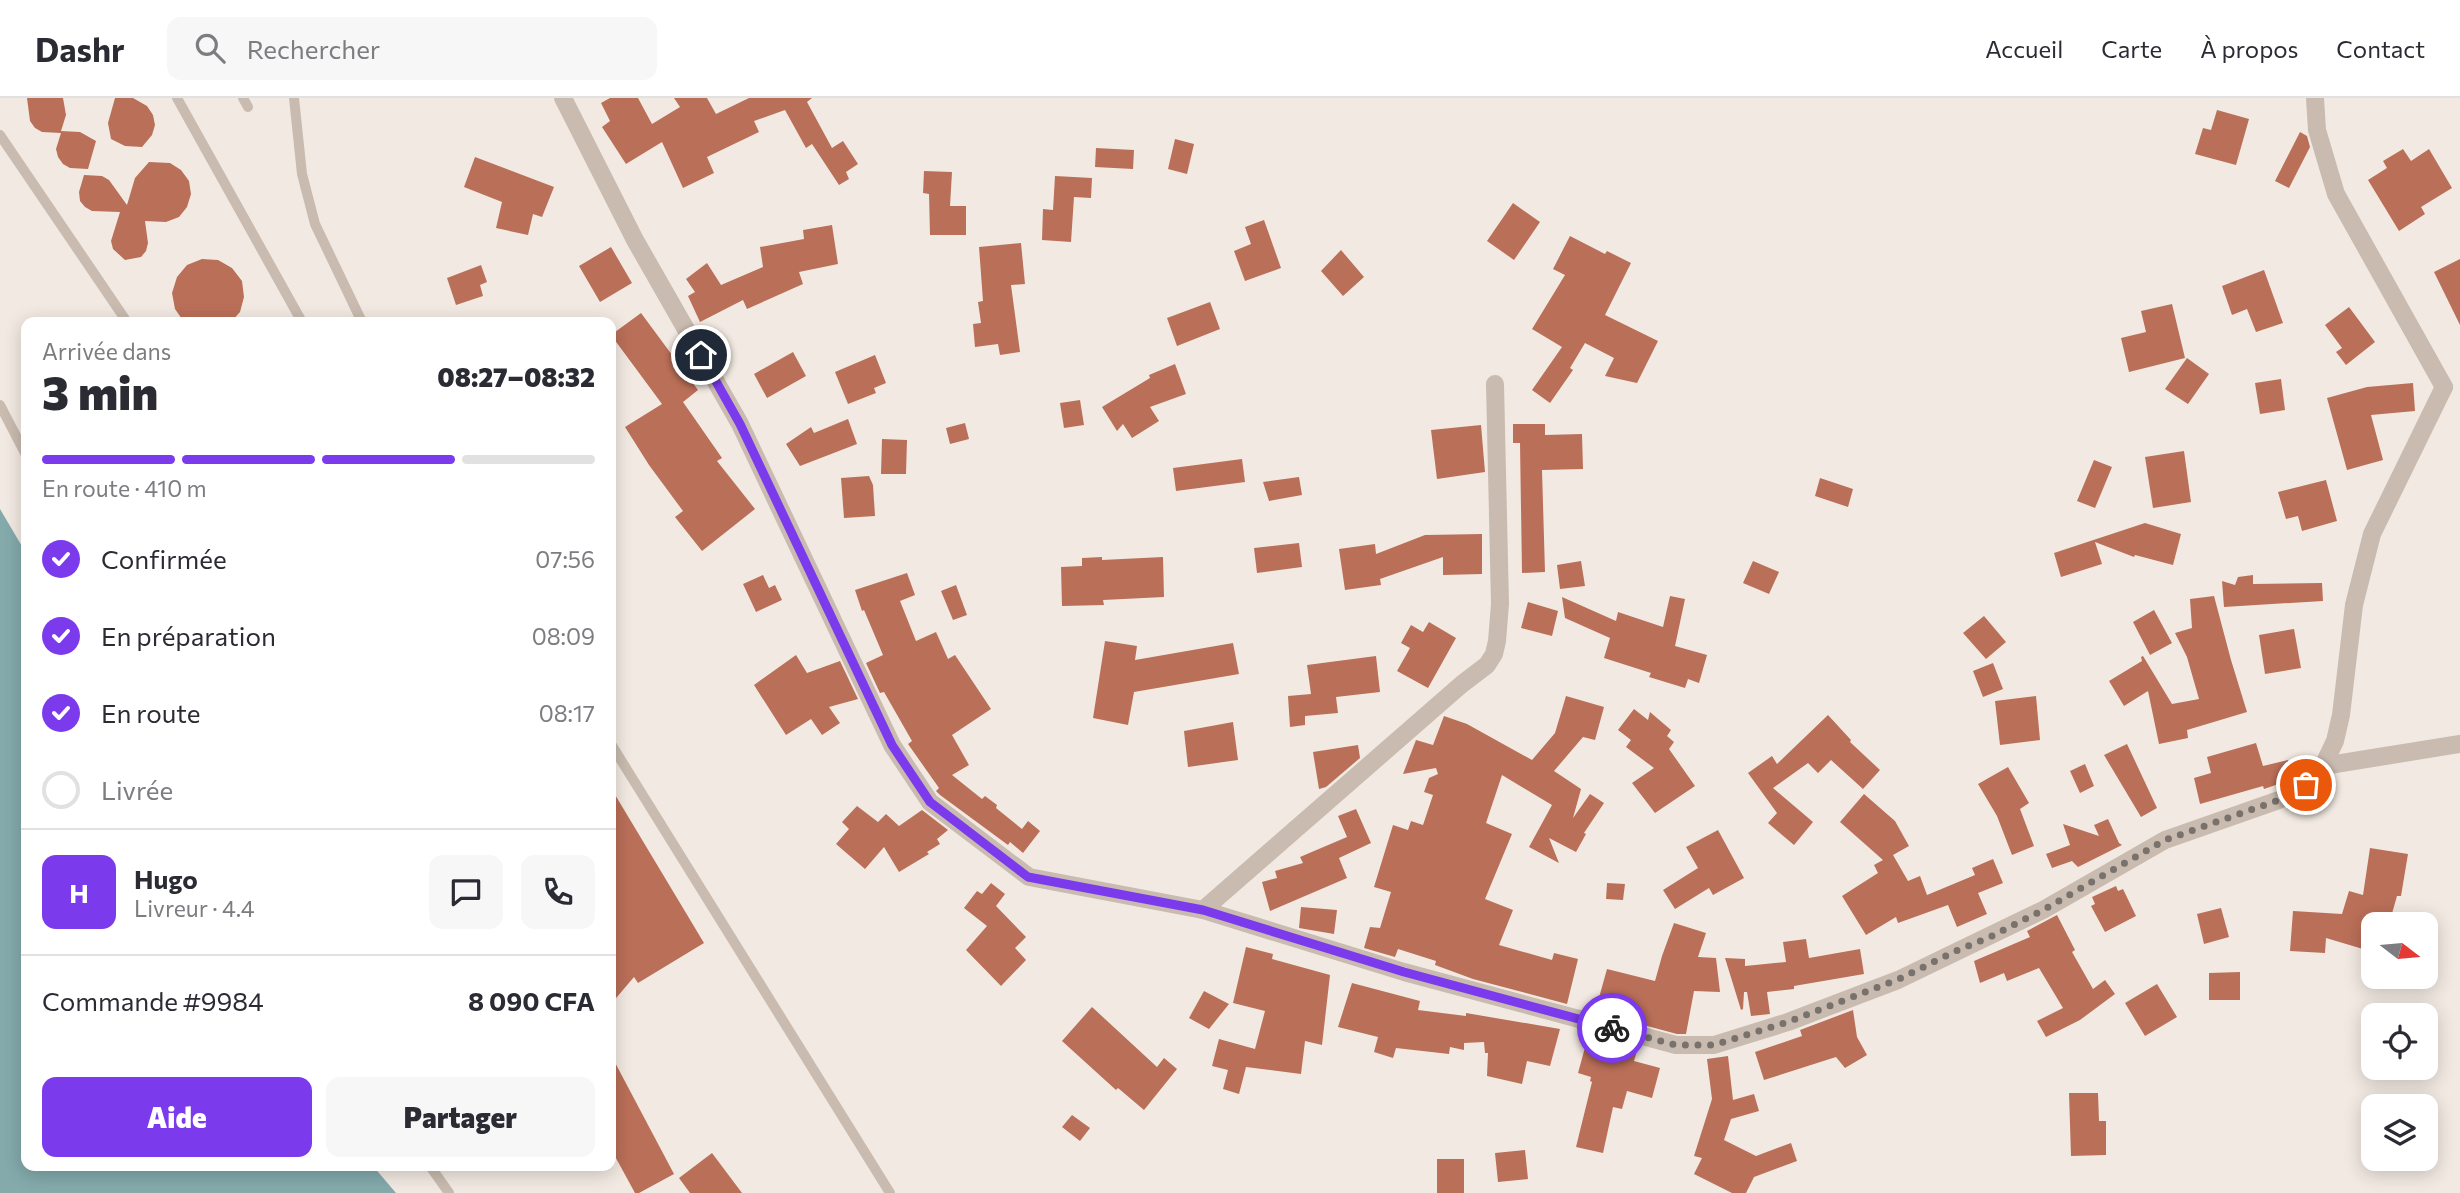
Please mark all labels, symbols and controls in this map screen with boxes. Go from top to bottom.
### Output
search box [167,17,657,80]
text: Dashr [35,28,125,69]
icon: search [191,29,229,67]
text: Rechercher [247,33,380,64]
text: Accueil [1985,34,2063,63]
text: Carte [2101,34,2162,63]
text: À propos [2200,34,2298,63]
text: Contact [2336,34,2425,63]
pin [671,325,731,385]
icon: home [682,336,720,374]
text: Arrivée dans [42,337,171,365]
text: 08:27–08:32 [437,361,595,392]
text: 3 min [42,363,158,419]
text: En route · 410 m [42,474,207,502]
icon: check [42,540,80,578]
text: Confirmée [101,543,227,574]
text: 07:56 [535,545,595,573]
icon: check [42,617,80,655]
text: En préparation [101,620,276,651]
text: 08:09 [532,622,595,650]
icon: check [42,694,80,732]
text: En route [101,697,201,728]
text: 08:17 [539,699,595,727]
pin [2276,755,2336,815]
icon: bag [2287,766,2325,804]
text: Livrée [101,774,173,805]
button: chat [429,855,503,929]
button: phone [521,855,595,929]
text: Hugo [134,863,198,894]
text: H [69,877,89,908]
text: Livreur · 4.4 [134,894,255,922]
north arrow [2361,912,2438,989]
map controls [2361,912,2438,1171]
text: Commande #9984 [42,985,264,1016]
text: 8 090 CFA [468,985,595,1016]
courier [1577,993,1647,1063]
button: locate [2361,1003,2438,1080]
icon: bike [1593,1009,1631,1047]
button: Aide [42,1077,312,1157]
button: Partager [326,1077,595,1157]
button: layers [2361,1094,2438,1171]

